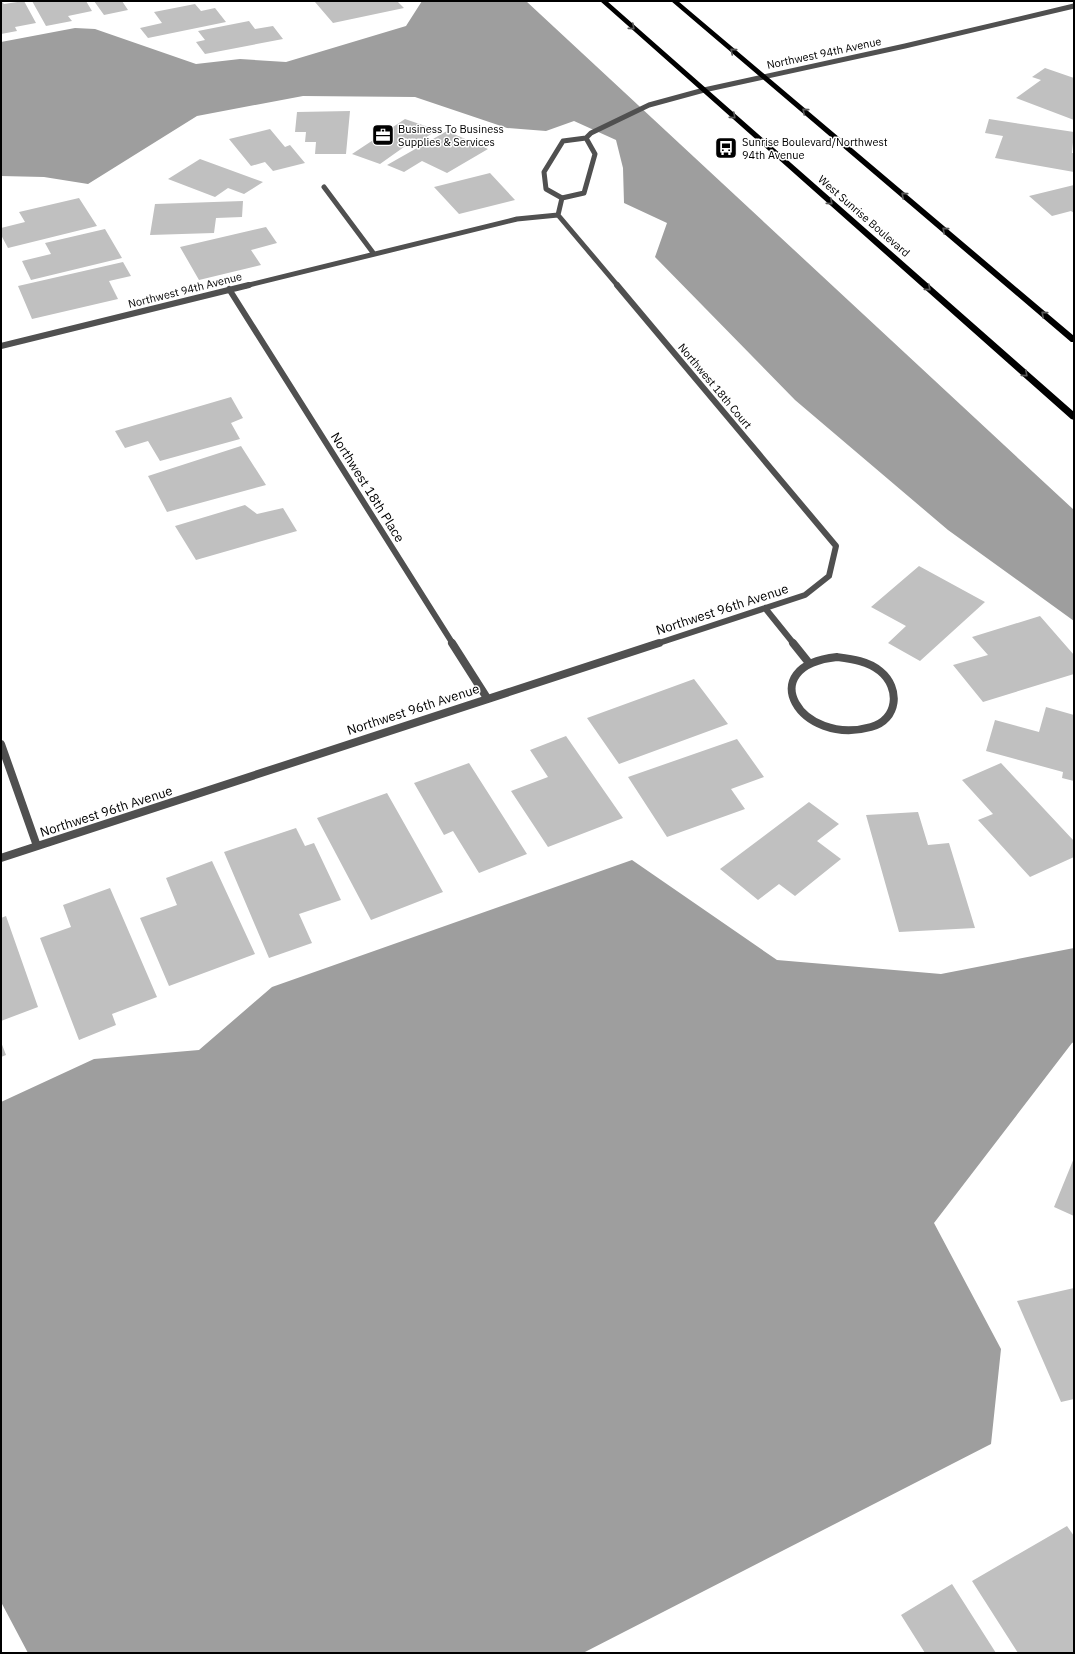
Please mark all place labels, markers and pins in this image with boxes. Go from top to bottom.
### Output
office icon: Business To Business Supplies & Services [370,122,396,148]
place label: Business To Business Supplies & Services [398,122,504,149]
bus stop icon: Sunrise Boulevard/Northwest 94th Avenue [713,135,739,161]
place label: Sunrise Boulevard/Northwest 94th Avenue [742,135,888,162]

